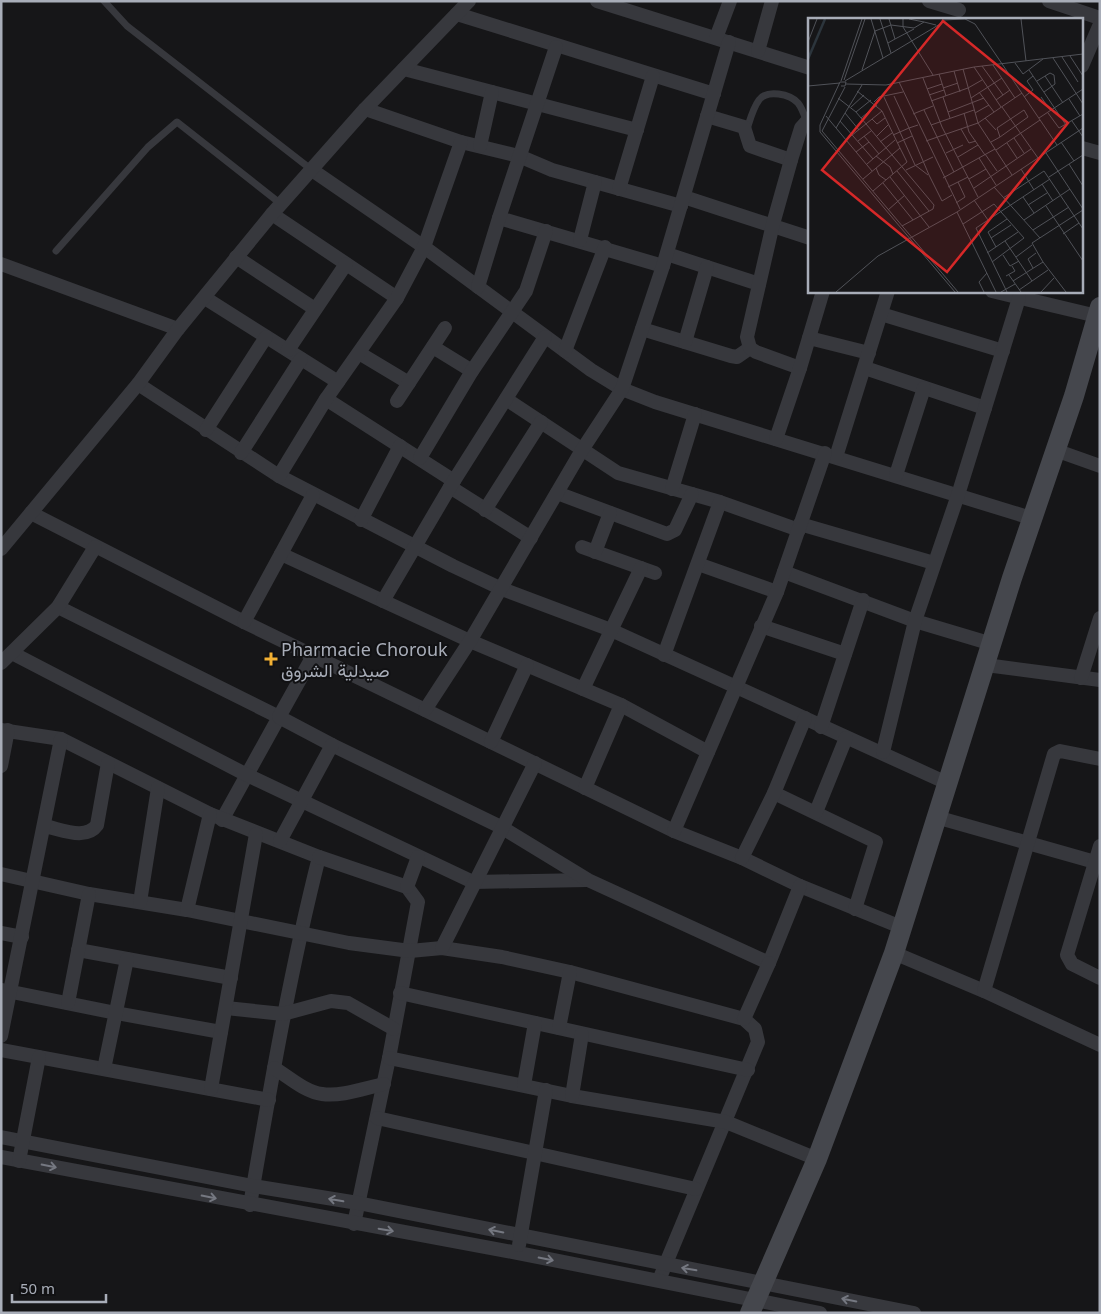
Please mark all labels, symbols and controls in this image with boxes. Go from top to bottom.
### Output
inset map [808,18,1084,292]
place label: Pharmacie Chorouk صيدلية الشروق [281,637,448,682]
marker: Pharmacie Chorouk صيدلية الشروق [265,653,277,665]
one-way arrow [41,1162,57,1172]
one-way arrow [200,1193,216,1202]
one-way arrow [329,1194,345,1204]
one-way arrow [377,1225,393,1235]
one-way arrow [488,1226,504,1235]
one-way arrow [537,1254,553,1264]
one-way arrow [682,1264,698,1274]
scale bar [12,1272,106,1304]
text: 50 m [20,1278,55,1298]
one-way arrow [841,1295,857,1305]

